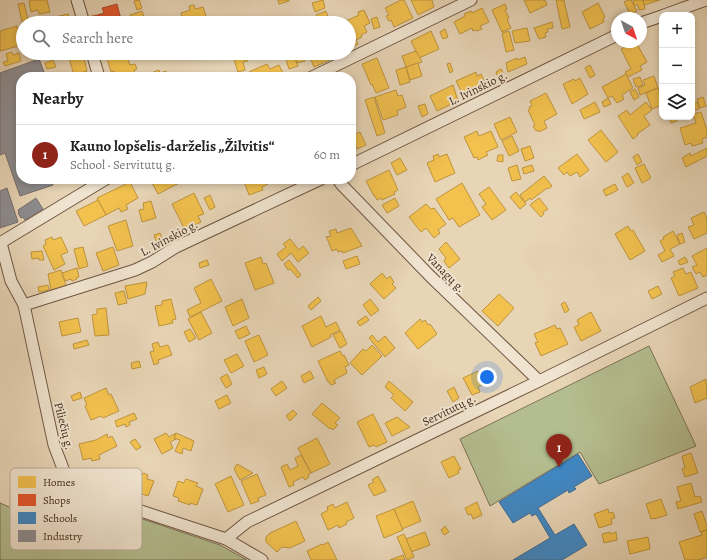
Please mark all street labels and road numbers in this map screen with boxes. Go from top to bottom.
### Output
street label: L. Ivinskio g. [446,67,510,109]
street label: L. Ivinskio g. [137,216,201,260]
street label: Vanagų g. [422,249,469,296]
street label: Servitutų g. [419,390,479,430]
street label: Piliečių g. [50,400,78,452]

